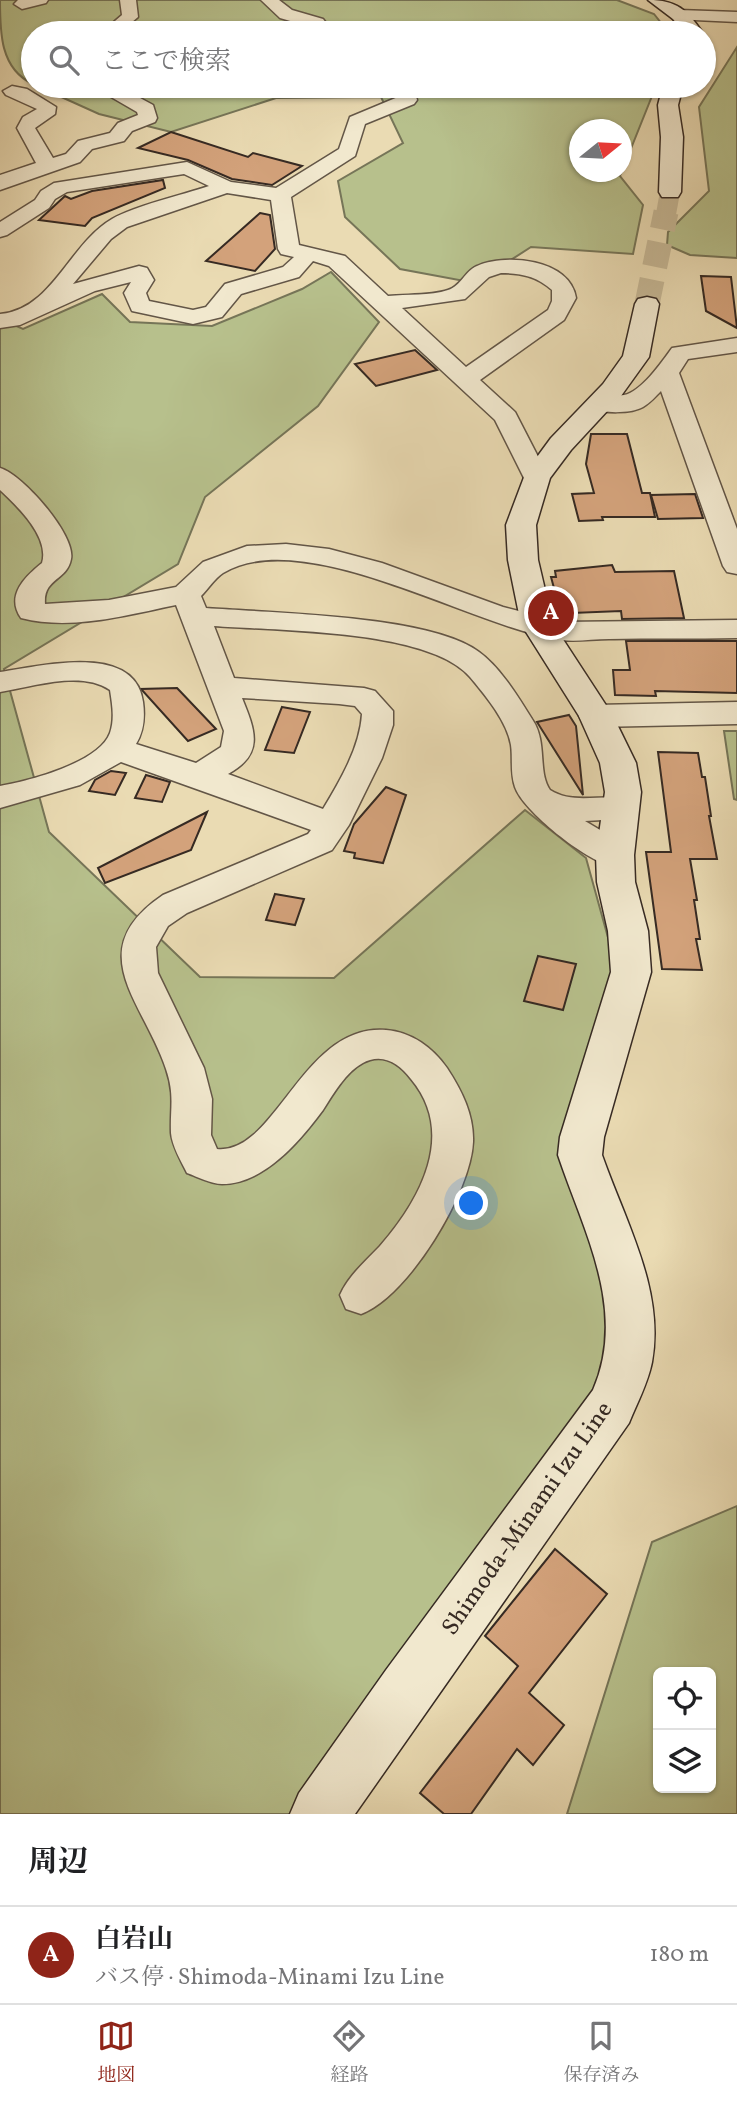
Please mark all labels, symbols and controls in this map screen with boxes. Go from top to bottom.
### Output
search box [21,21,716,98]
icon: search [45,41,83,79]
text: ここで検索 [101,44,231,80]
north arrow [569,119,632,182]
pin: A [528,587,574,639]
your location [454,1186,488,1220]
street label: Shimoda-Minami Izu Line [434,1395,622,1643]
map controls [653,1667,716,1793]
button: locate [653,1667,716,1730]
button: layers [653,1730,716,1793]
text: 周辺 [28,1842,88,1884]
text: 白岩山 [95,1922,173,1958]
text: A [43,1939,59,1971]
text: 180 m [650,1939,709,1971]
text: バス停 · Shimoda-Minami Izu Line [95,1962,444,1994]
tab: 地図 [97,2017,136,2089]
tab: 経路 [330,2017,369,2089]
tab: 保存済み [563,2017,640,2089]

